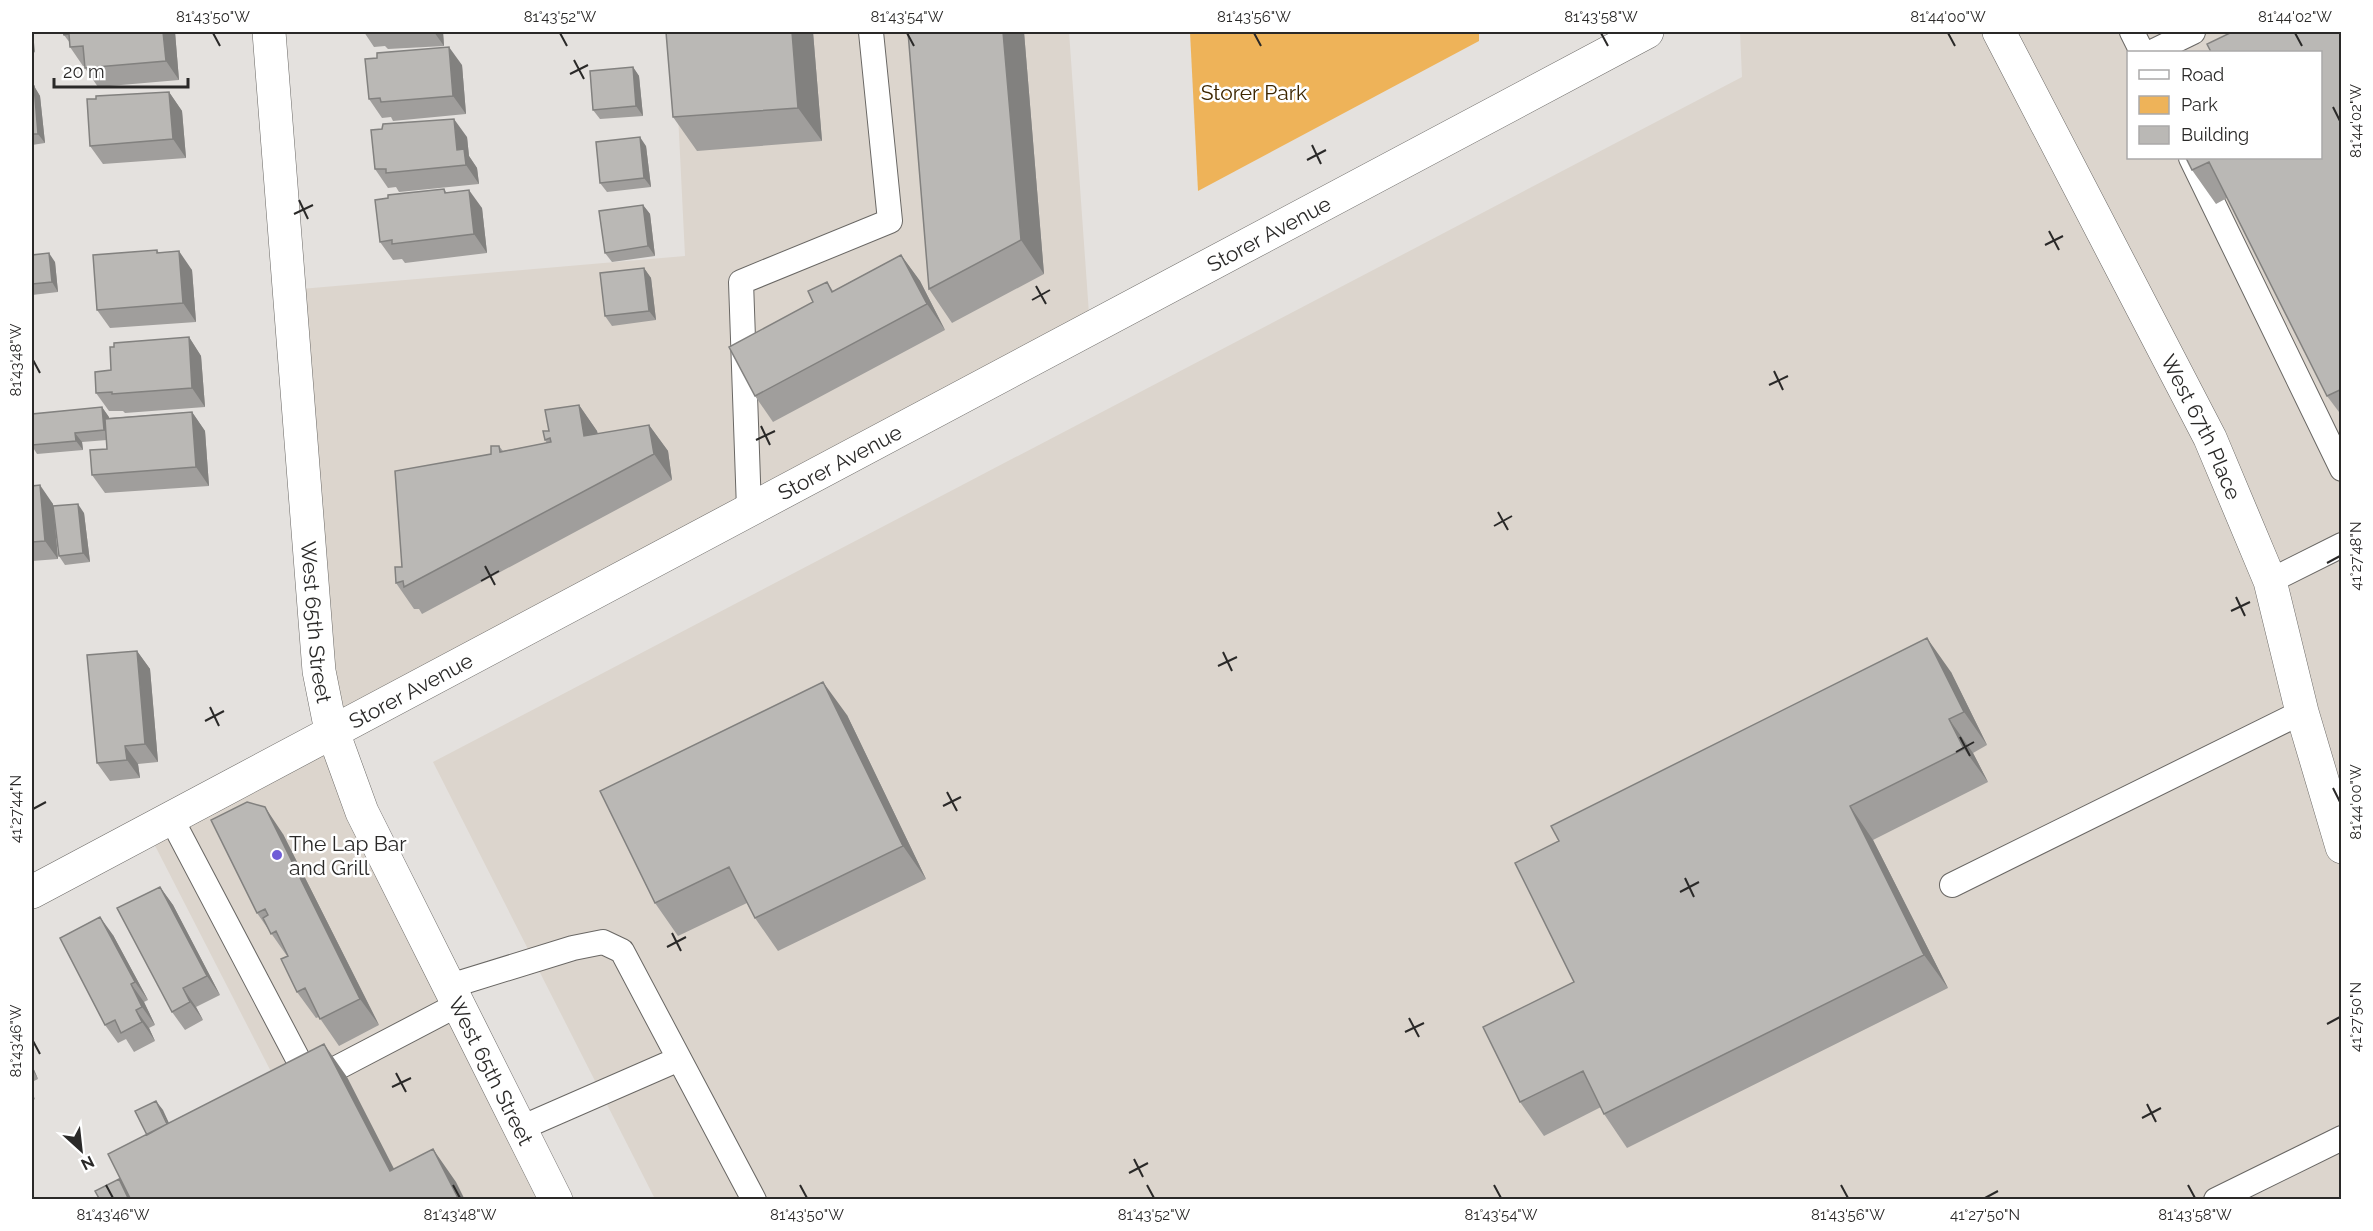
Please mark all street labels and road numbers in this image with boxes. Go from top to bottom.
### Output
street label: Storer Avenue [1202,190,1335,277]
street label: West 67th Place [2156,350,2247,503]
street label: Storer Avenue [773,419,906,505]
street label: West 65th Street [296,540,338,705]
street label: Storer Avenue [344,647,477,734]
street label: West 65th Street [444,992,539,1149]

